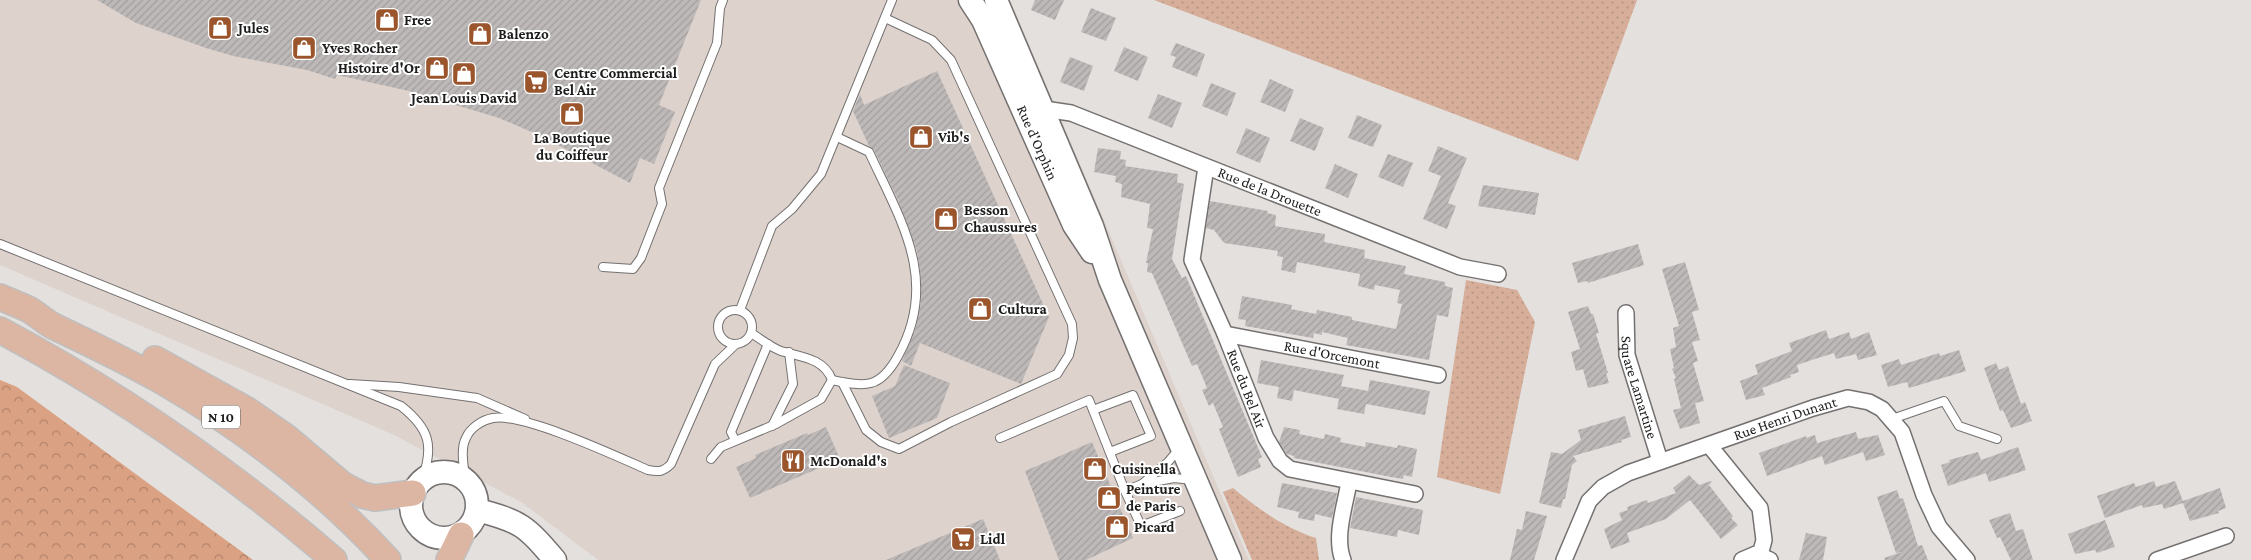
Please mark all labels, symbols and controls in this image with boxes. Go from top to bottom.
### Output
shop icon: Free [374,7,400,33]
place label: Free [404,12,431,28]
shop icon: Jules [207,15,233,41]
place label: Jules [236,20,269,36]
shop icon: Balenzo [467,21,493,47]
place label: Balenzo [498,26,549,42]
shop icon: Yves Rocher [291,35,317,61]
place label: Yves Rocher [322,40,398,56]
shop icon: Histoire d'Or [424,55,450,81]
place label: Histoire d'Or [338,60,420,76]
shop icon: Jean Louis David [451,61,477,87]
place label: Centre Commercial Bel Air [554,65,678,98]
supermarket icon: Centre Commercial Bel Air [523,69,549,95]
place label: Jean Louis David [409,90,518,106]
shop icon: La Boutique du Coiffeur [559,101,585,127]
street label: Rue d'Orphin [1014,103,1061,183]
shop icon: Vib's [908,124,934,150]
place label: Vib's [937,129,969,145]
place label: La Boutique du Coiffeur [534,130,610,163]
street label: Rue de la Drouette [1216,164,1324,219]
place label: Besson Chaussures [964,202,1037,235]
shop icon: Besson Chaussures [933,206,959,232]
shop icon: Cultura [967,296,993,322]
place label: Cultura [998,301,1048,317]
street label: Square Lamartine [1618,336,1661,441]
street label: Rue d'Orcemont [1283,338,1382,372]
street label: Rue du Bel Air [1224,347,1270,431]
street label: Rue Henri Dunant [1731,393,1840,443]
road number: N 10 [202,406,240,428]
restaurant icon: McDonald's [780,448,806,474]
place label: McDonald's [810,453,887,469]
shop icon: Cuisinella [1082,456,1108,482]
place label: Cuisinella [1112,461,1177,477]
place label: Peinture de Paris [1126,481,1180,514]
shop icon: Peinture de Paris [1096,485,1122,511]
shop icon: Picard [1104,514,1130,540]
place label: Picard [1134,519,1175,535]
supermarket icon: Lidl [950,526,976,552]
place label: Lidl [980,531,1006,547]

